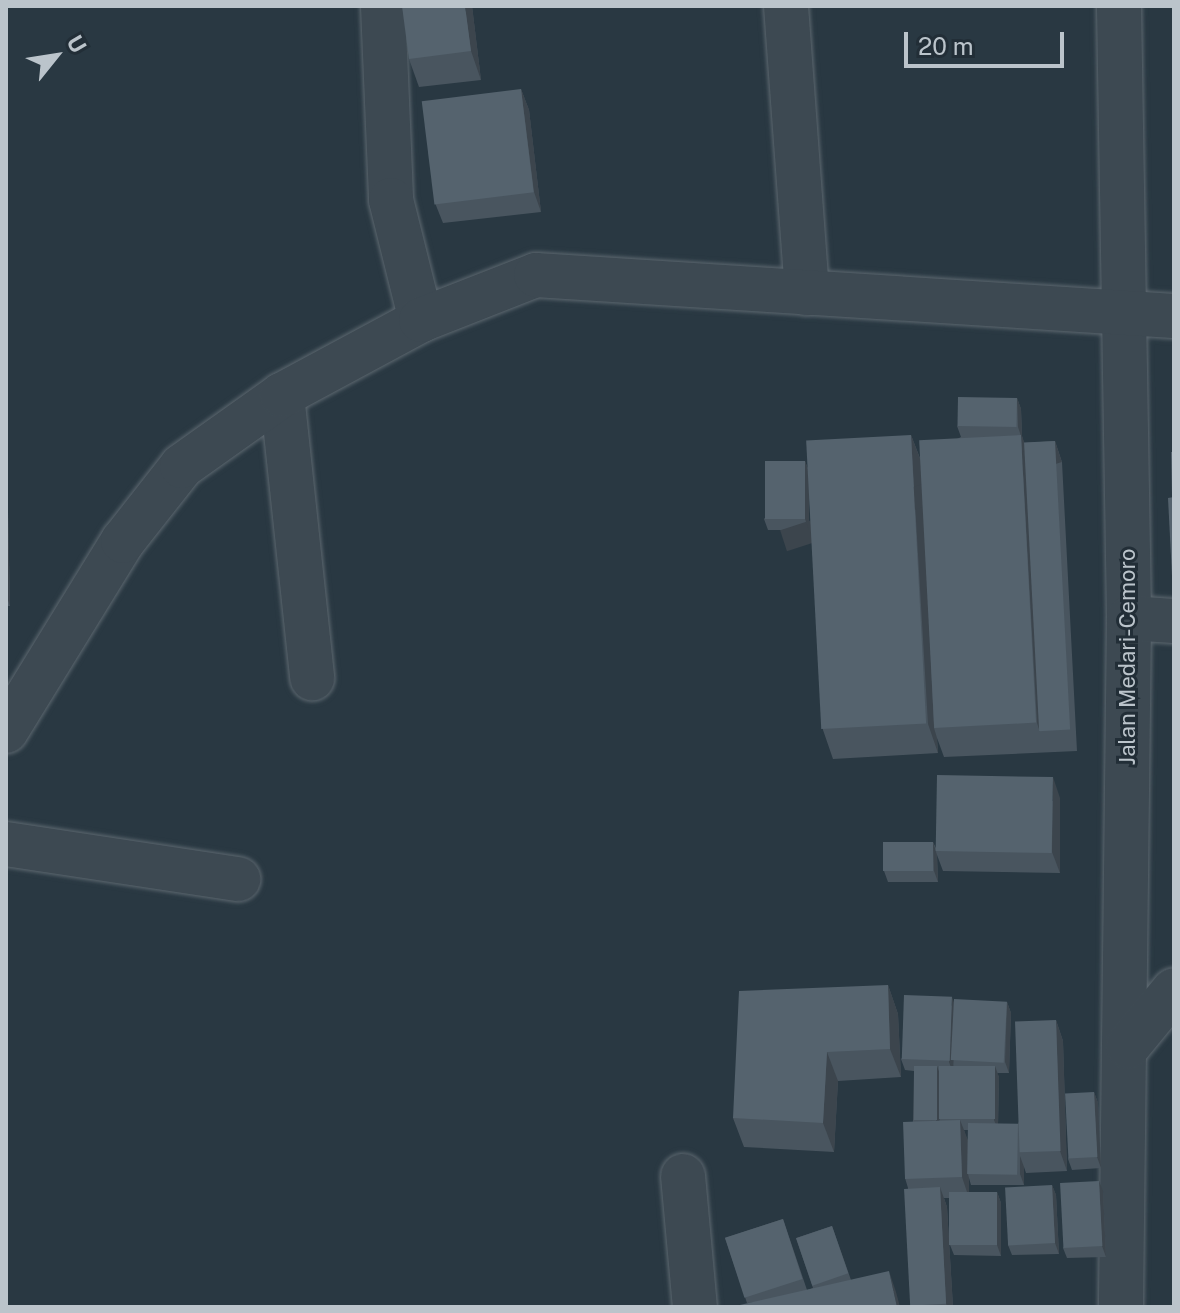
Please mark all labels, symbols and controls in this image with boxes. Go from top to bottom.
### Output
north arrow [16,16,96,96]
scale bar [908,16,1068,66]
text: U [62,31,92,57]
text: 20 m [918,32,974,60]
street label: Jalan Medari-Cemoro [1115,549,1141,765]

